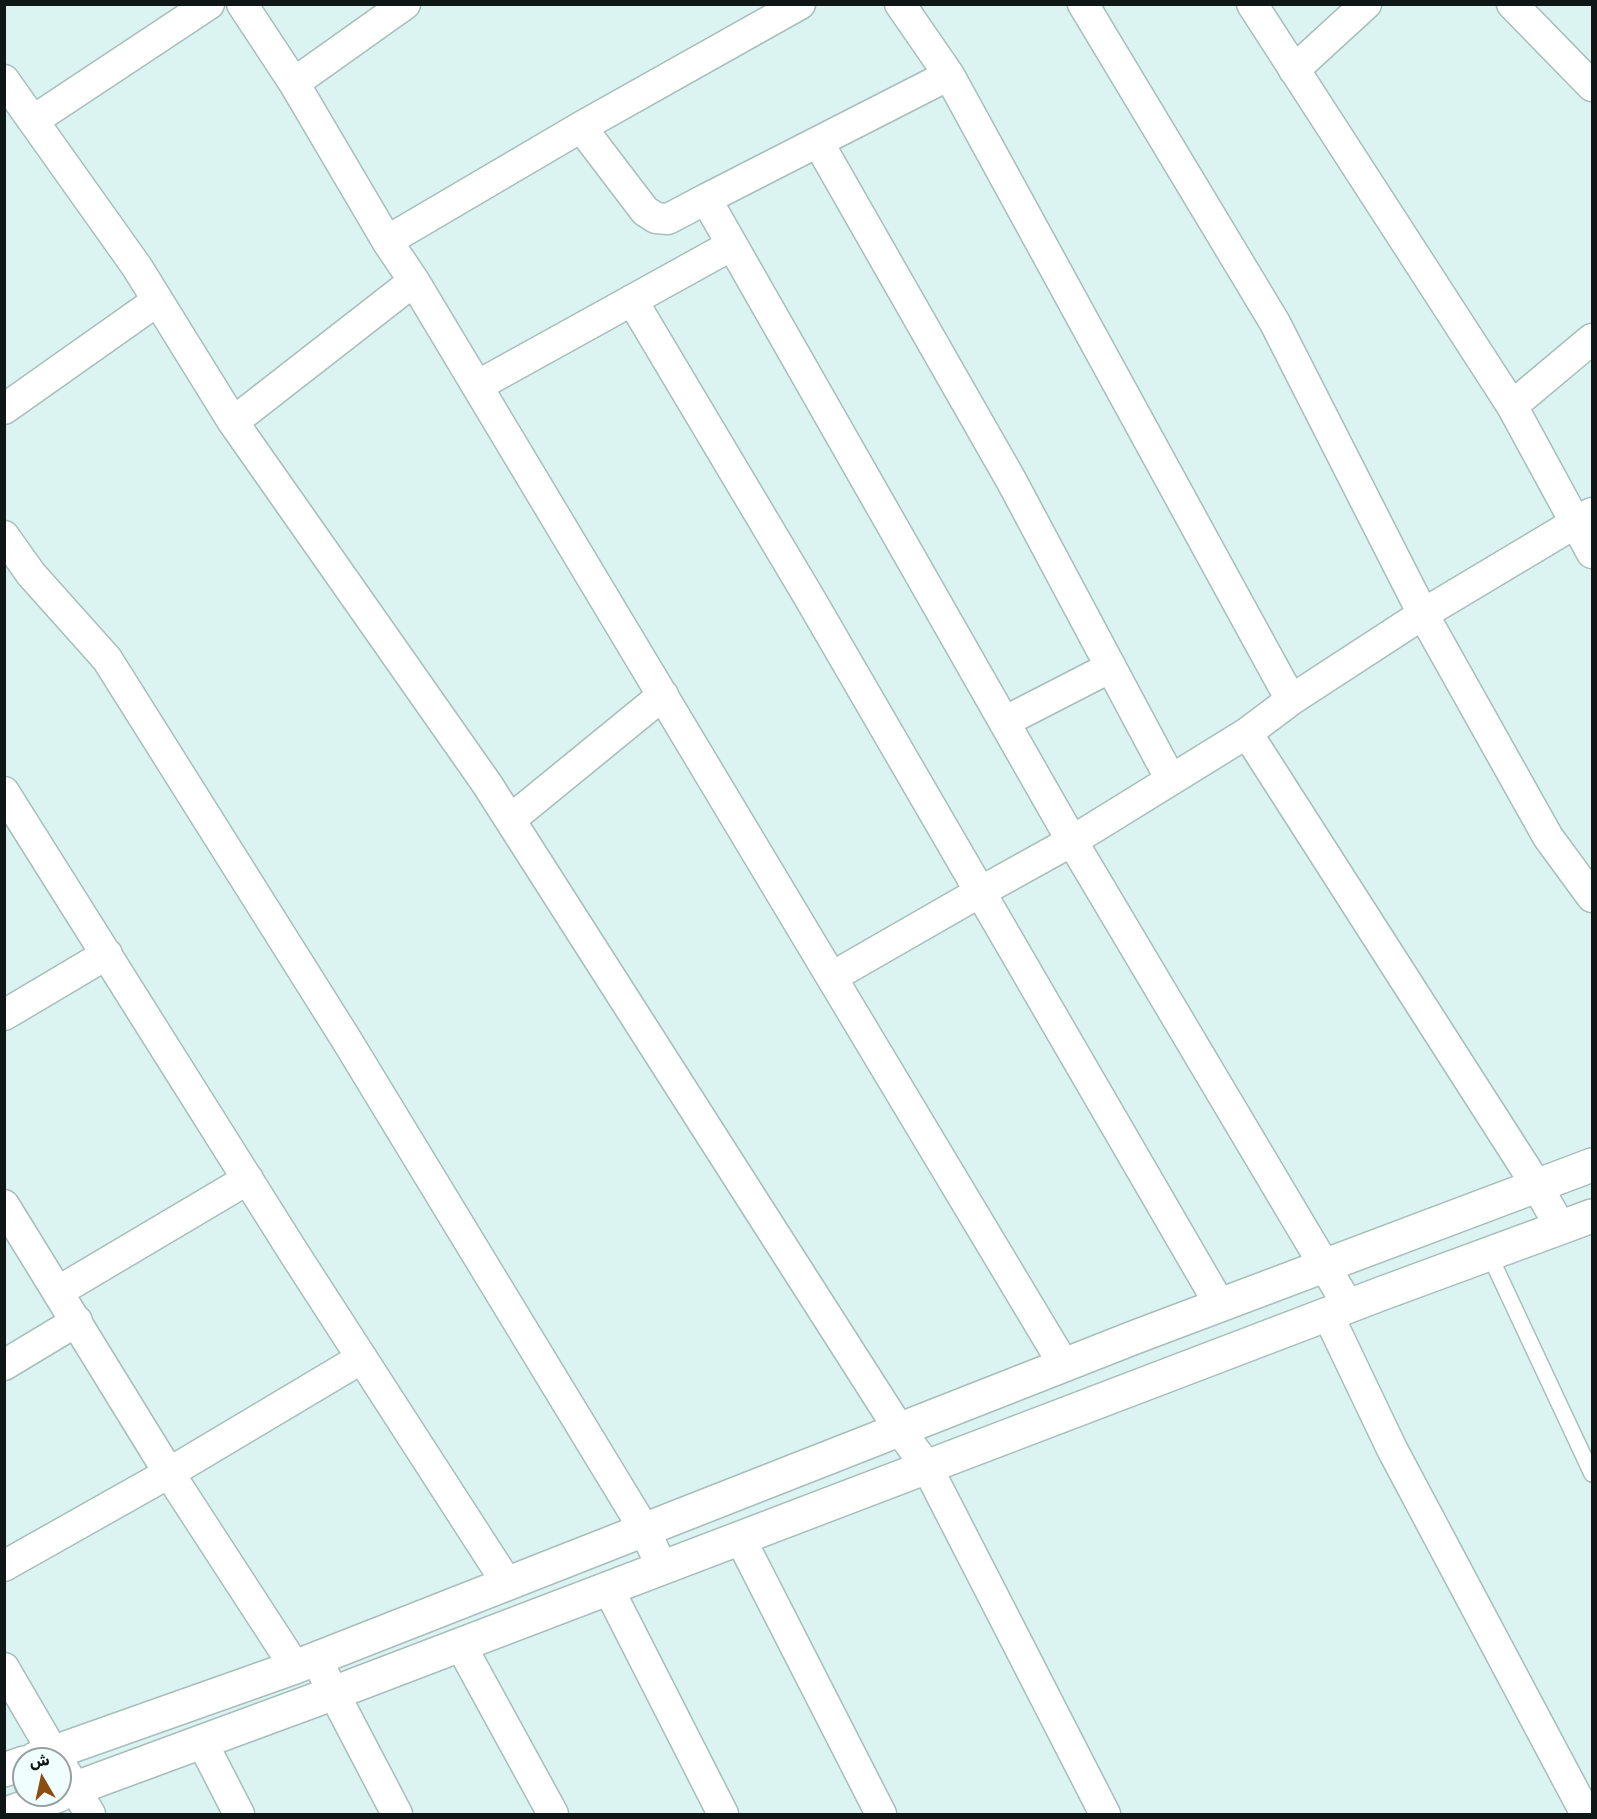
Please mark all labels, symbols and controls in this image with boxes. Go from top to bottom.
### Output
north arrow [12,1747,72,1807]
text: ش [28,1750,51,1772]

